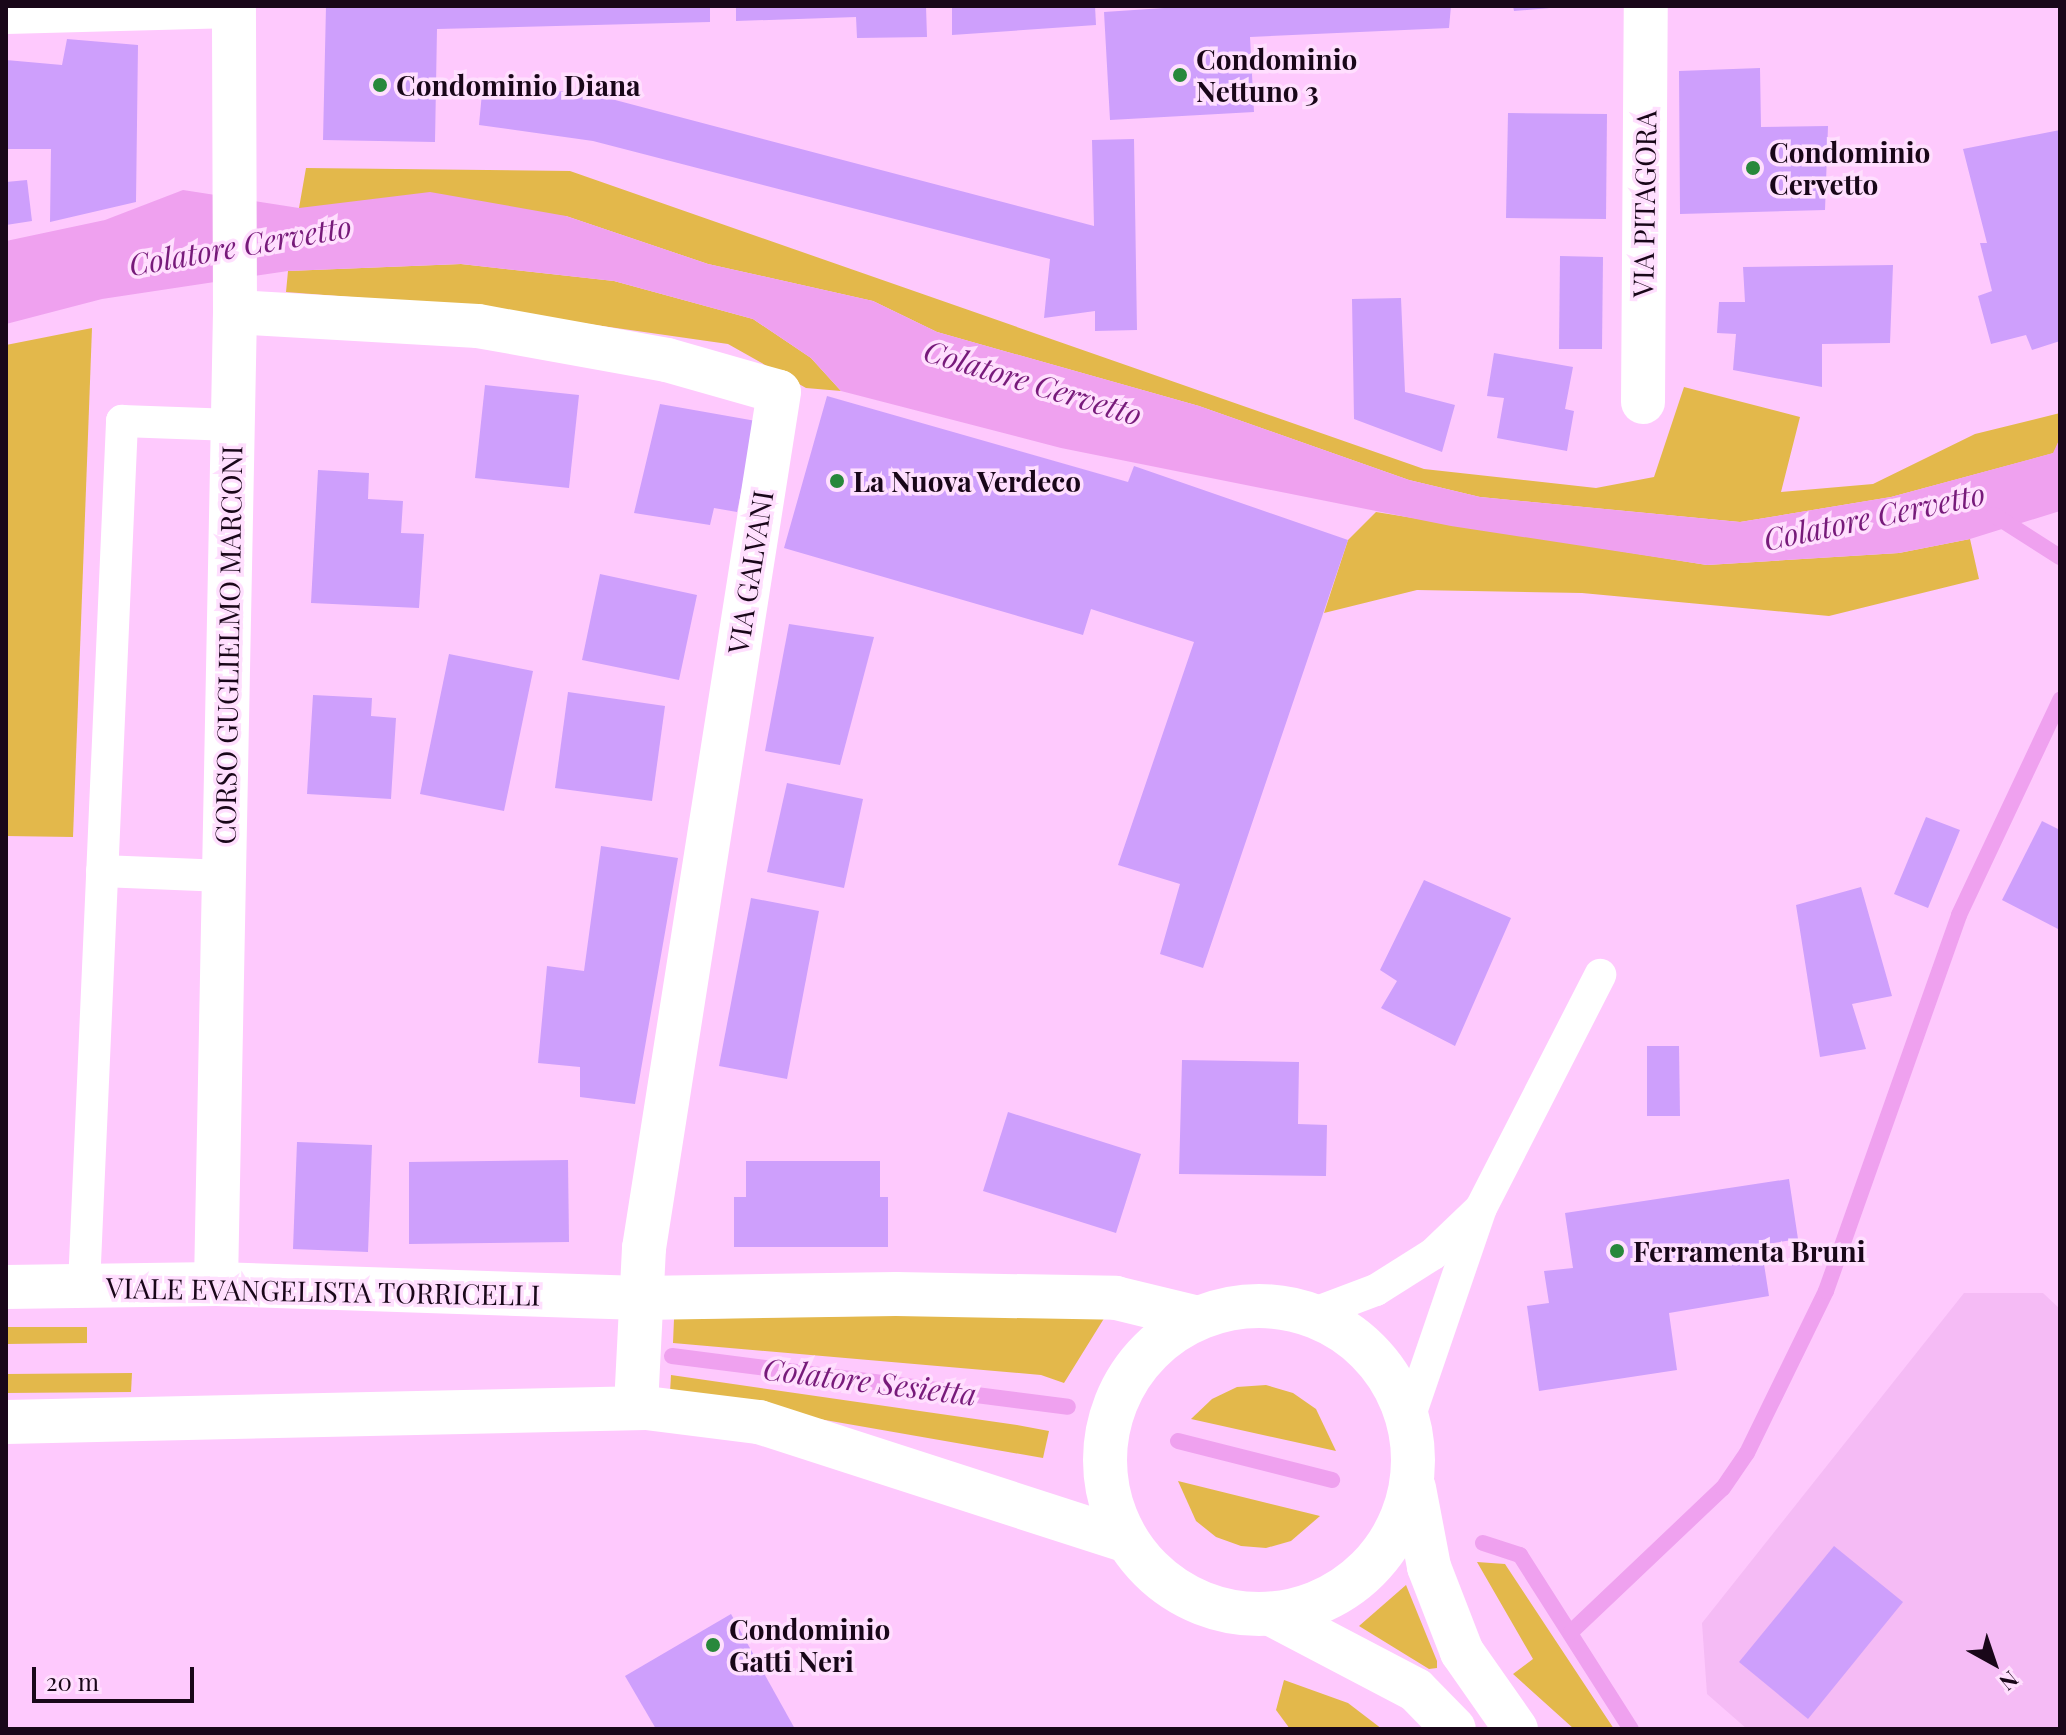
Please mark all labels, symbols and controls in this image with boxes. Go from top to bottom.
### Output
place label: Condominio Nettuno 3 [1196,42,1357,108]
marker: Condominio Nettuno 3 [1171,66,1189,84]
place label: Condominio Diana [396,68,641,102]
marker: Condominio Diana [371,76,389,94]
street label: VIA PITAGORA [1626,110,1662,298]
place label: Condominio Cervetto [1769,135,1930,201]
marker: Condominio Cervetto [1744,159,1762,177]
water label: Colatore Cervetto [126,208,354,282]
water label: Colatore Cervetto [920,332,1146,432]
street label: CORSO GUGLIELMO MARCONI [208,445,248,845]
place label: La Nuova Verdeco [853,464,1082,498]
marker: La Nuova Verdeco [828,472,846,490]
water label: Colatore Cervetto [1760,475,1988,557]
street label: VIA GALVANI [721,488,779,656]
place label: Ferramenta Bruni [1633,1234,1866,1268]
marker: Ferramenta Bruni [1608,1242,1626,1260]
street label: VIALE EVANGELISTA TORRICELLI [105,1270,541,1312]
water label: Colatore Sesietta [761,1350,979,1412]
place label: Condominio Gatti Neri [729,1612,890,1678]
north arrow [1954,1623,2034,1703]
marker: Condominio Gatti Neri [704,1636,722,1654]
scale bar [36,1651,198,1701]
text: 20 m [46,1665,99,1697]
text: N [1994,1665,2025,1698]

